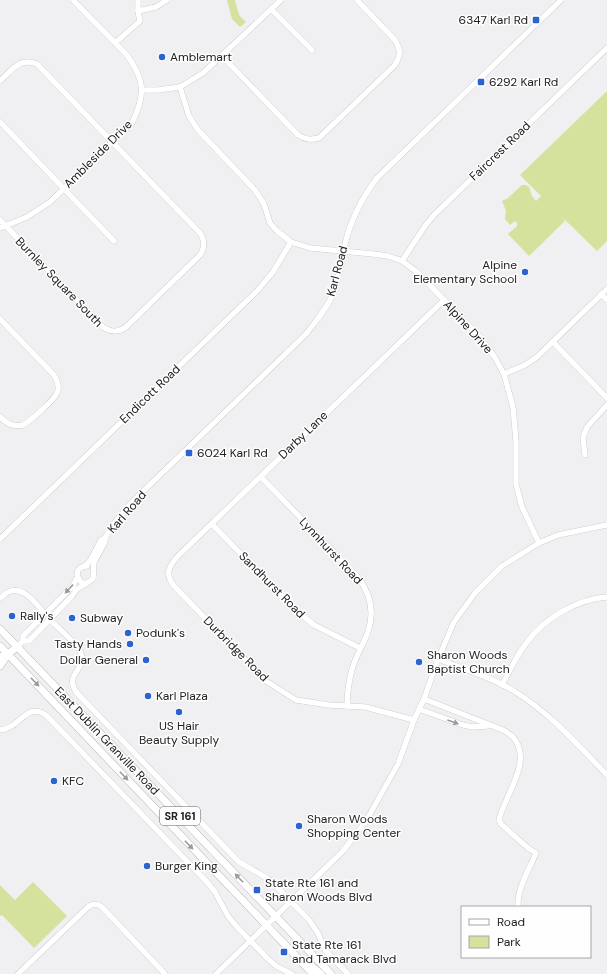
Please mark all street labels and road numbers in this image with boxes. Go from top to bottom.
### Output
street label: Ambleside Drive [60,116,136,192]
street label: Faircrest Road [466,118,534,184]
street label: Burnley Square South [12,234,106,331]
street label: Karl Road [323,244,351,298]
street label: Alpine Drive [440,297,496,357]
street label: Endicott Road [116,361,184,427]
street label: Darby Lane [275,407,331,463]
street label: Karl Road [104,487,150,537]
street label: Lynnhurst Road [296,514,366,588]
street label: Sandhurst Road [235,548,309,622]
street label: Durbridge Road [200,613,272,685]
street label: East Dublin Granville Road [51,683,163,799]
road number: SR 161 [160,807,200,825]

